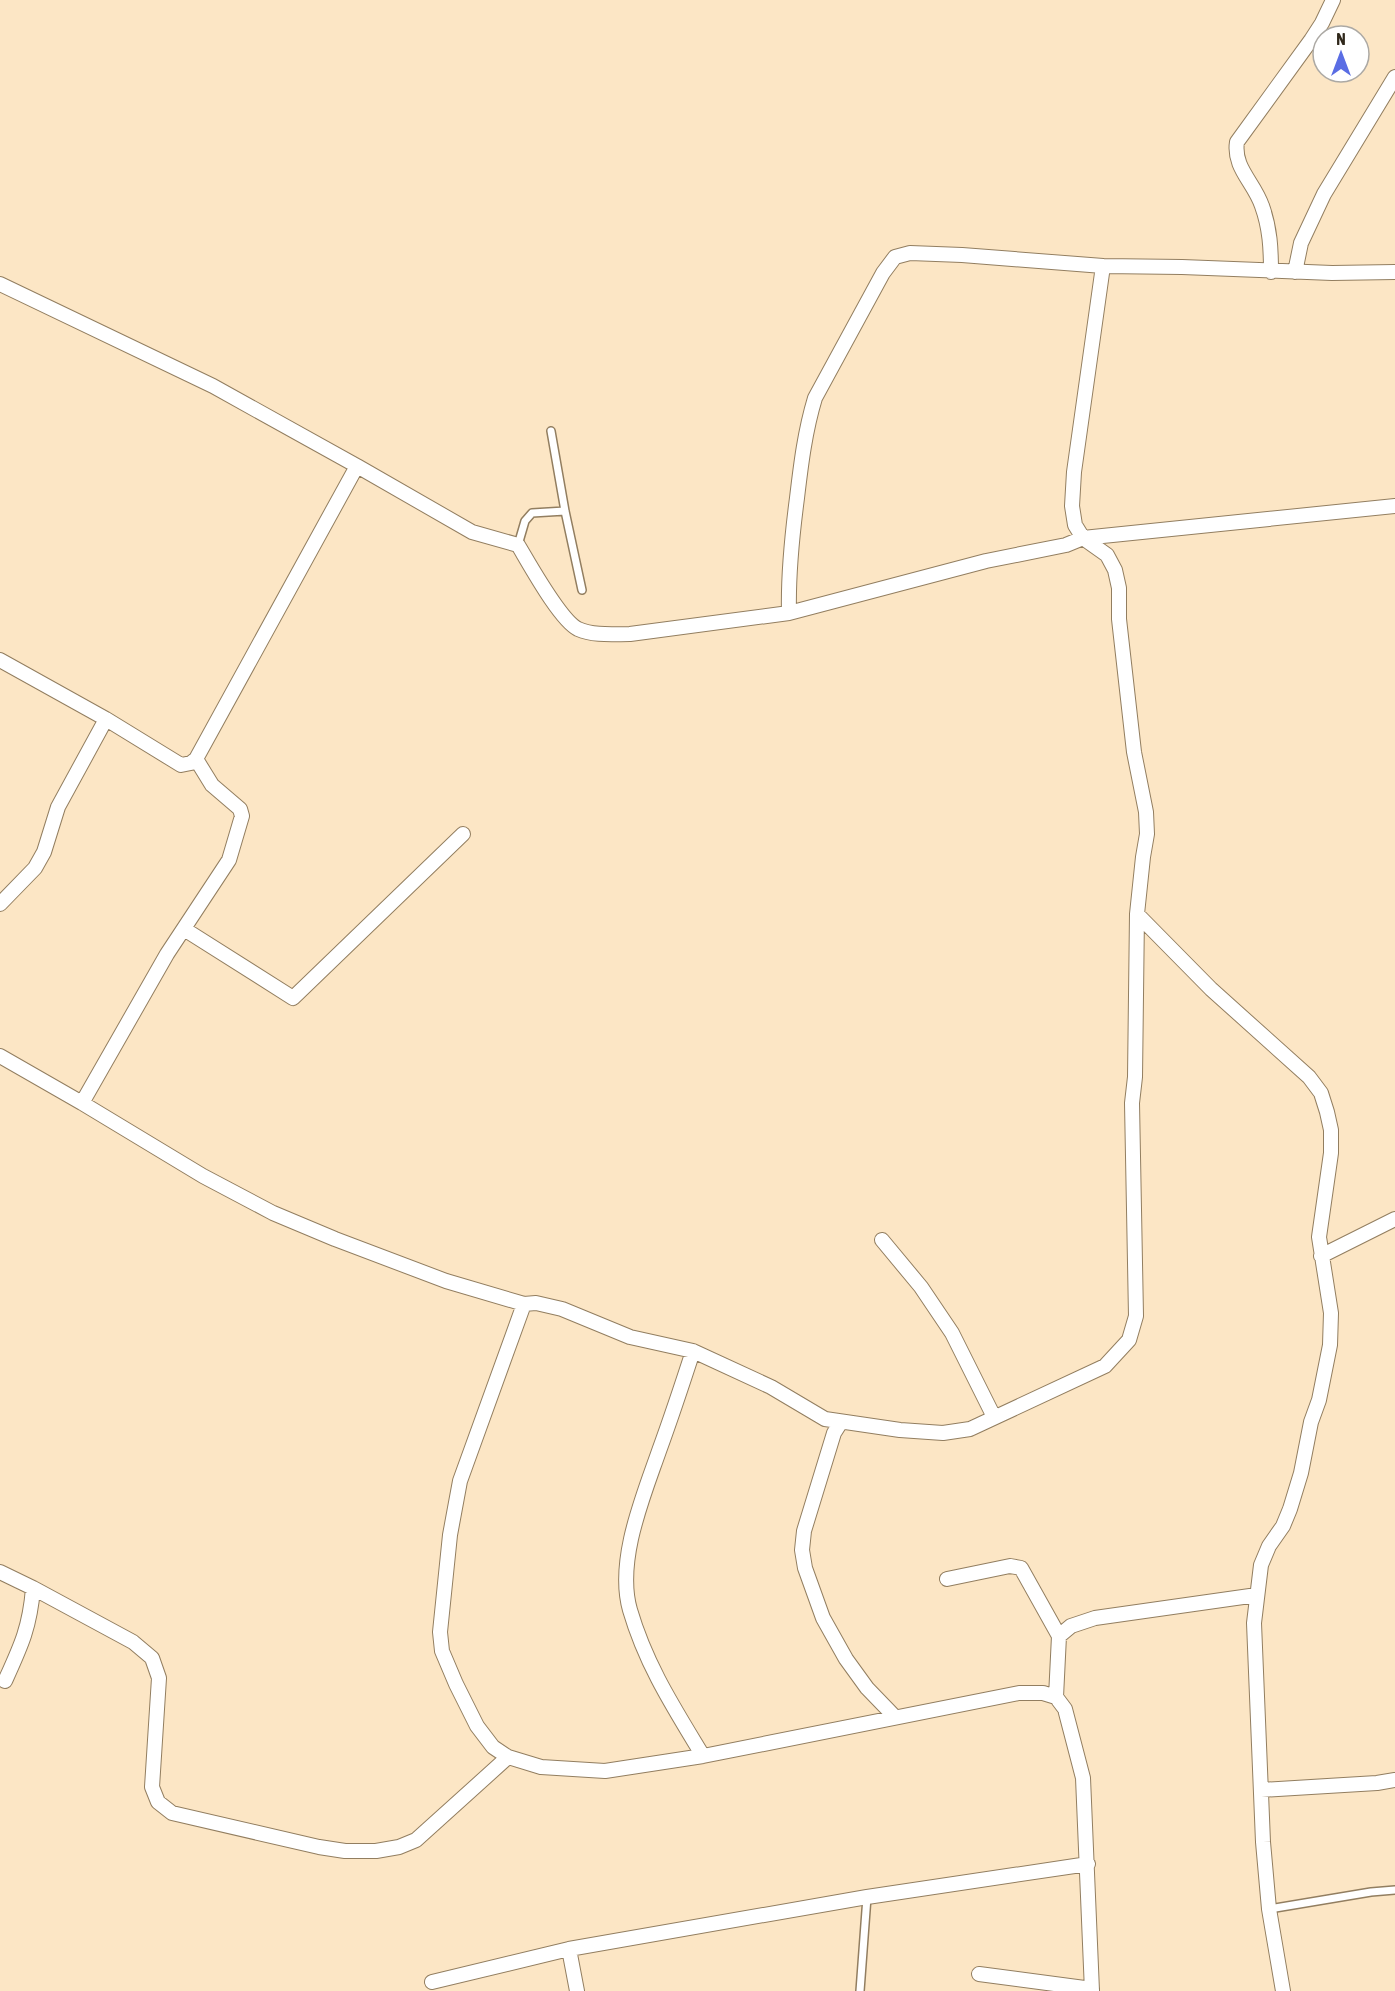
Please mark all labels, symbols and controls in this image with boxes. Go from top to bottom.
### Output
north arrow [1311,24,1371,84]
text: N [1336,30,1346,48]

